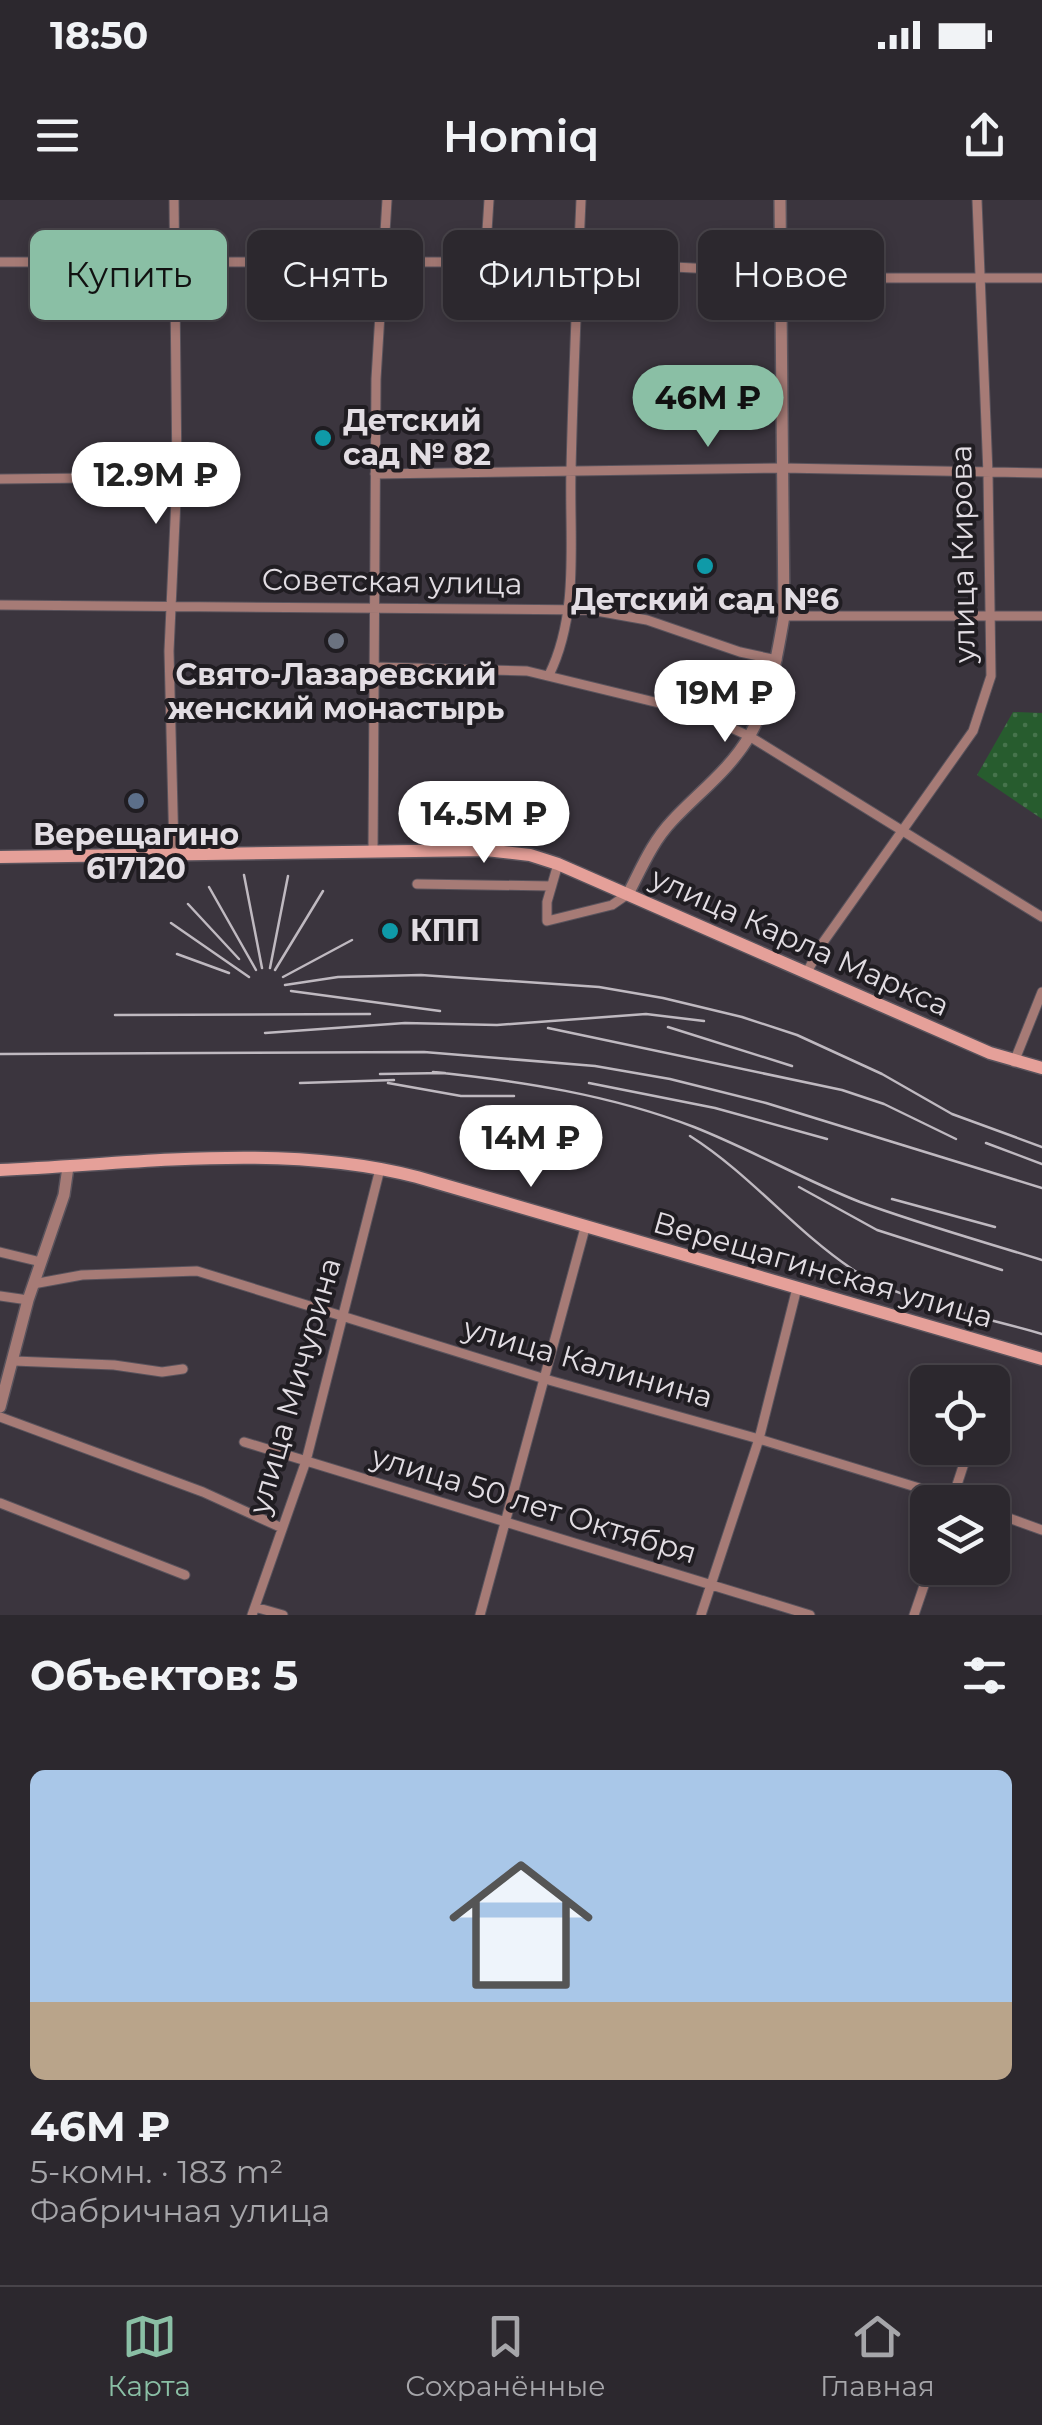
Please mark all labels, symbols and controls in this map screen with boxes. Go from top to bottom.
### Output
text: 18:50 [50,12,148,59]
icon: menu [30,108,85,163]
text: Homiq [443,108,599,163]
icon: share [957,108,1012,163]
chip: Купить [30,230,227,320]
chip: Снять [247,230,423,320]
chip: Фильтры [443,230,678,320]
chip: Новое [698,230,884,320]
pin: 46M ₽ [638,365,778,450]
text: 46M ₽ [655,378,761,417]
place label: Детский сад № 82 [343,402,491,473]
marker: Детский сад № 82 [312,427,334,449]
pin: 12.9M ₽ [64,442,248,527]
street label: улица Кирова [942,445,983,664]
text: 12.9M ₽ [94,455,218,494]
marker: Детский сад №6 [694,555,716,577]
street label: Советская улица [261,561,523,602]
place label: Детский сад №6 [571,581,839,618]
marker: Свято-Лазаревский женский монастырь [325,630,347,652]
place label: Свято-Лазаревский женский монастырь [168,656,504,727]
pin: 19M ₽ [655,660,795,745]
text: 19M ₽ [676,673,774,712]
pin: 14.5M ₽ [392,781,576,866]
marker: Верещагино 617120 [125,790,147,812]
text: 14.5M ₽ [420,794,548,833]
place label: Верещагино 617120 [33,816,239,887]
street label: улица Карла Маркса [644,859,955,1024]
place label: КПП [410,912,480,949]
marker: КПП [379,920,401,942]
pin: 14M ₽ [461,1105,601,1190]
text: 14M ₽ [481,1118,581,1157]
street label: Верещагинская улица [649,1203,997,1336]
street label: улица Мичурина [240,1254,349,1519]
street label: улица Калинина [458,1309,717,1416]
map controls [910,1365,1010,1585]
button: locate [910,1365,1010,1465]
street label: улица 50 лет Октября [366,1437,701,1572]
button: layers [910,1485,1010,1585]
icon: filters [957,1648,1012,1703]
text: Объектов: 5 [30,1649,298,1701]
icon: home [431,1835,611,2015]
text: 46M ₽ [30,2100,170,2152]
text: 5-комн. · 183 m² [30,2152,283,2191]
text: Фабричная улица [30,2191,330,2230]
tab: Карта [107,2309,191,2403]
tab: Сохранённые [405,2309,606,2403]
tab: Главная [820,2309,935,2403]

